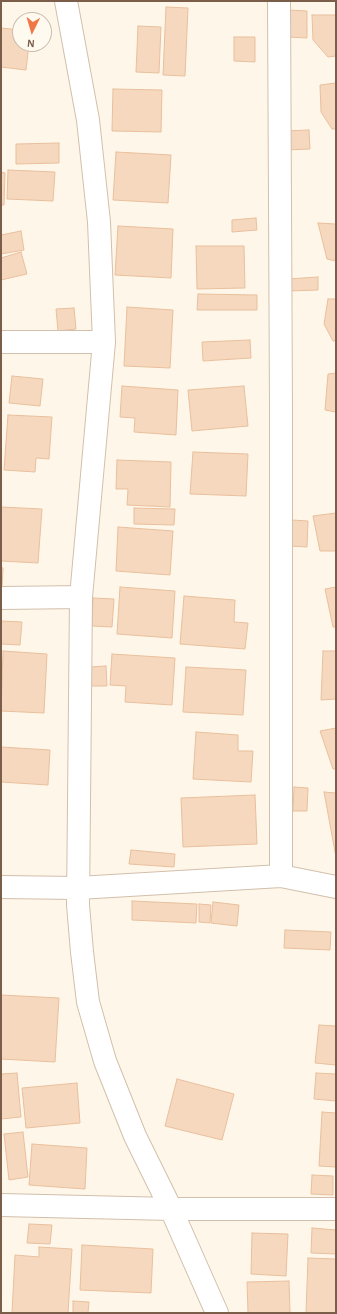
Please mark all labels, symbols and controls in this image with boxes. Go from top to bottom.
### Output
north arrow [12,12,52,52]
text: N [27,38,35,49]

